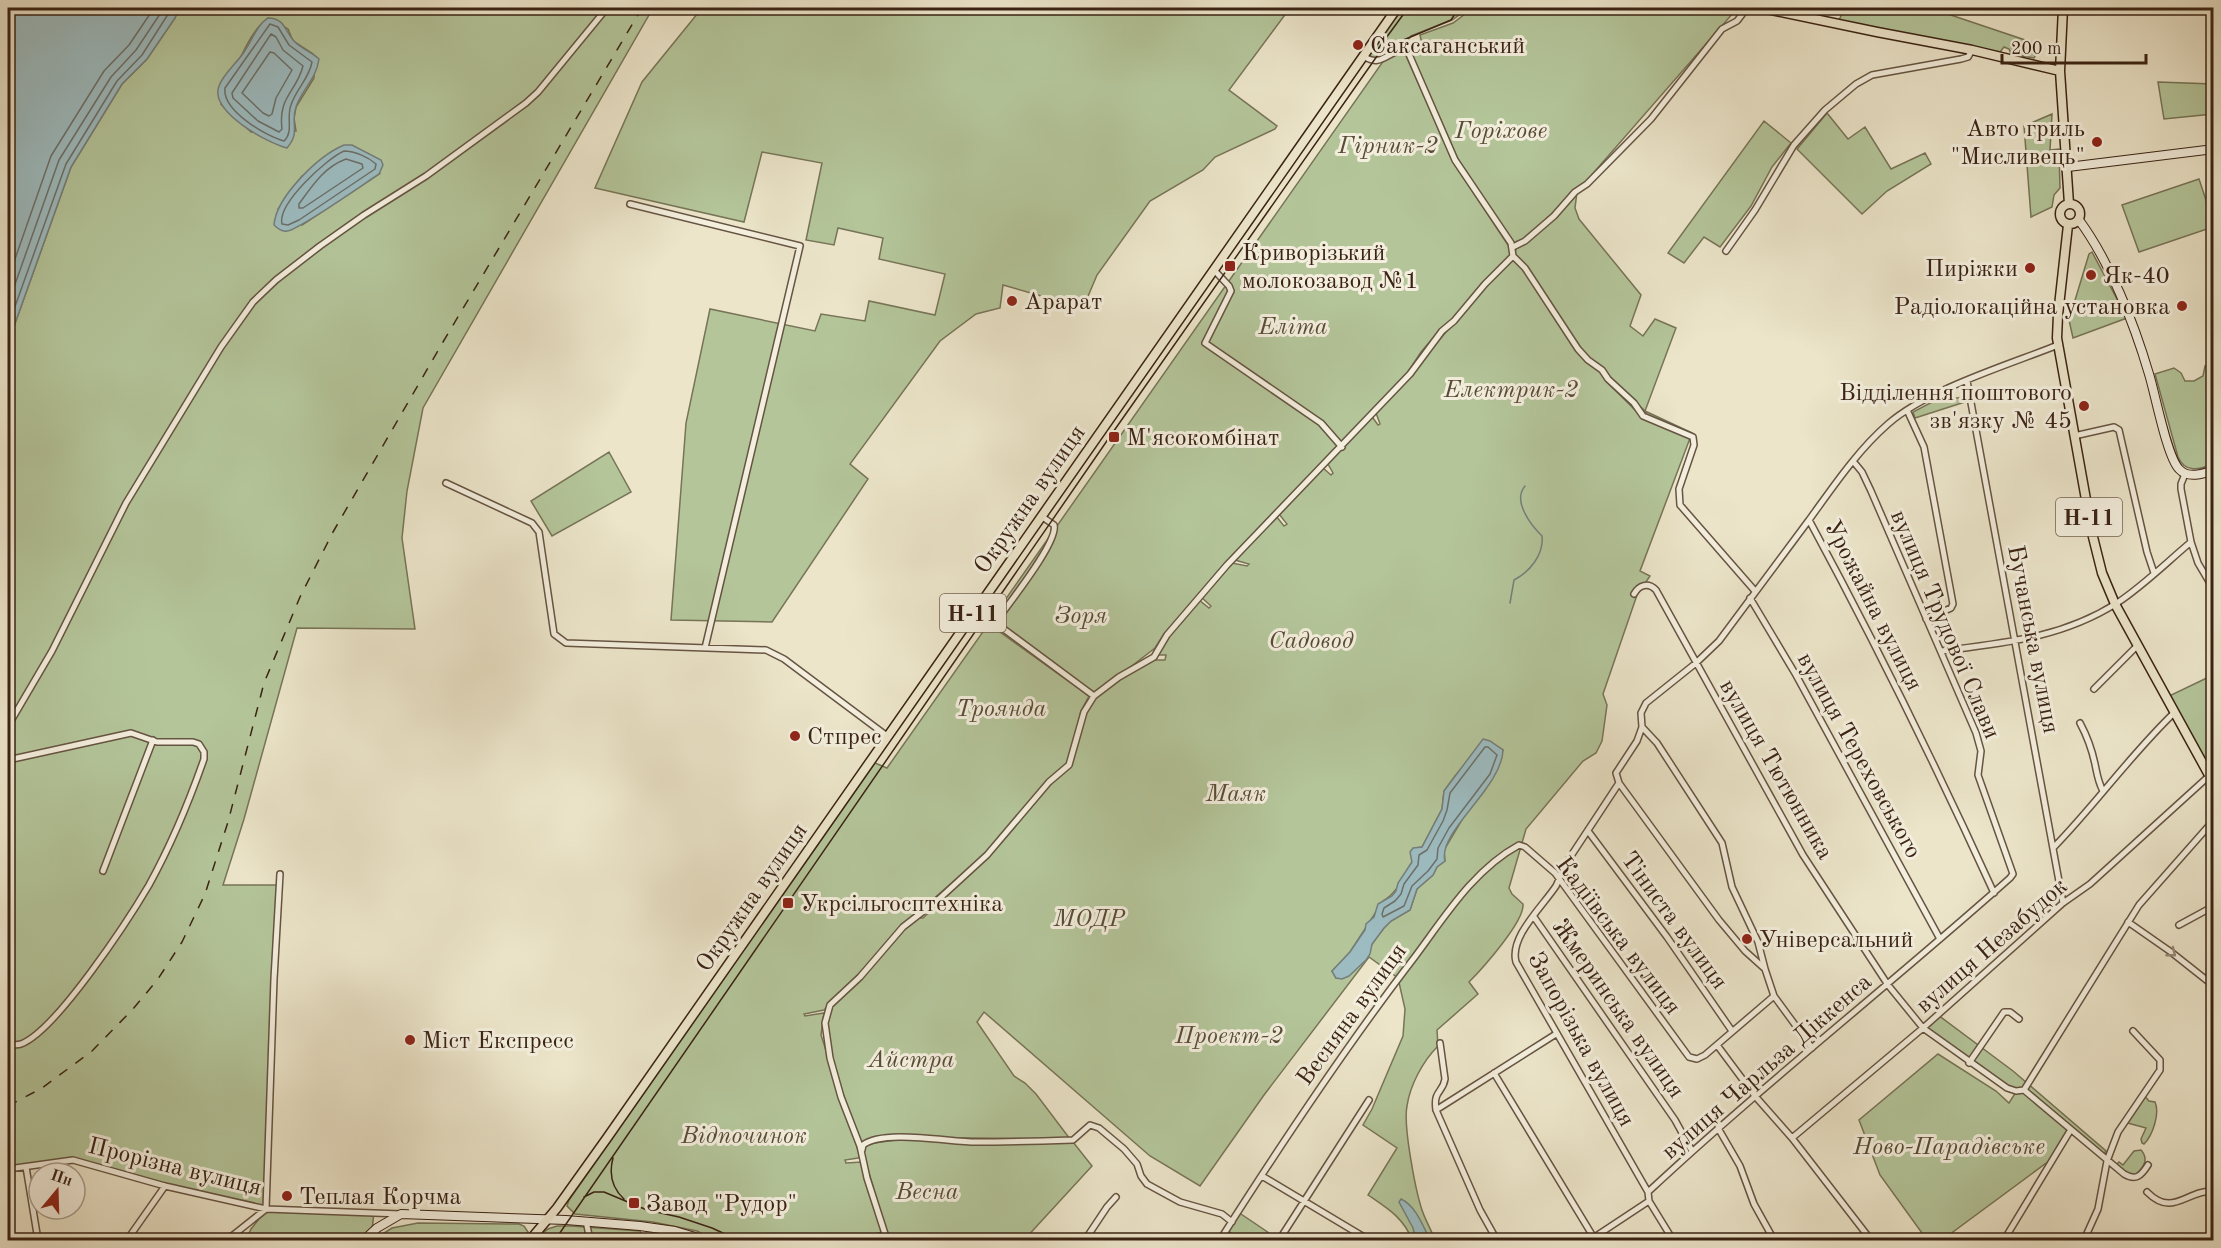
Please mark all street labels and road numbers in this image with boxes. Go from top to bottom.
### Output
street label: Окружна вулиця [971,422,1091,579]
road number: Н-11 [2056,498,2122,536]
street label: вулиця Трудової Слави [1885,507,2003,743]
street label: Урожайна вулиця [1819,517,1926,695]
street label: Бучанська вулиця [2002,543,2062,736]
road number: Н-11 [940,594,1006,632]
street label: вулиця Тереховського [1792,649,1925,863]
street label: вулиця Тютюнника [1714,676,1837,864]
street label: Окружна вулиця [693,820,813,977]
street label: Тіниста вулиця [1616,848,1731,994]
street label: Кадіївська вулиця [1551,853,1684,1019]
street label: вулиця Незабудок [1912,875,2073,1018]
street label: Жмеринська вулиця [1547,915,1688,1103]
street label: Весняна вулиця [1293,940,1412,1091]
street label: Запорізька вулиця [1522,949,1638,1131]
street label: вулиця Чарльза Діккенса [1658,970,1877,1165]
street label: Прорізна вулиця [85,1135,264,1201]

